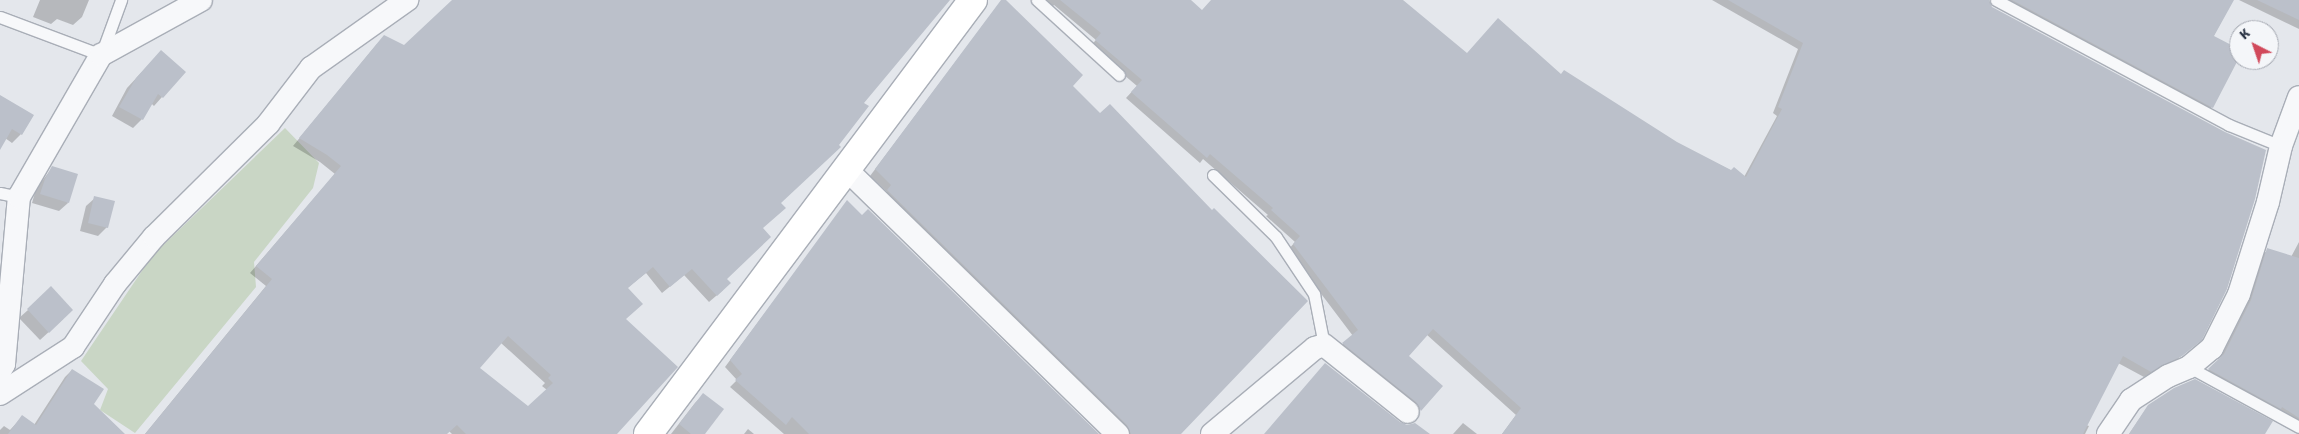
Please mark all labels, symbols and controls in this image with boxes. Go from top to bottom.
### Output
north arrow [2229,20,2279,70]
text: K [2236,25,2253,43]

